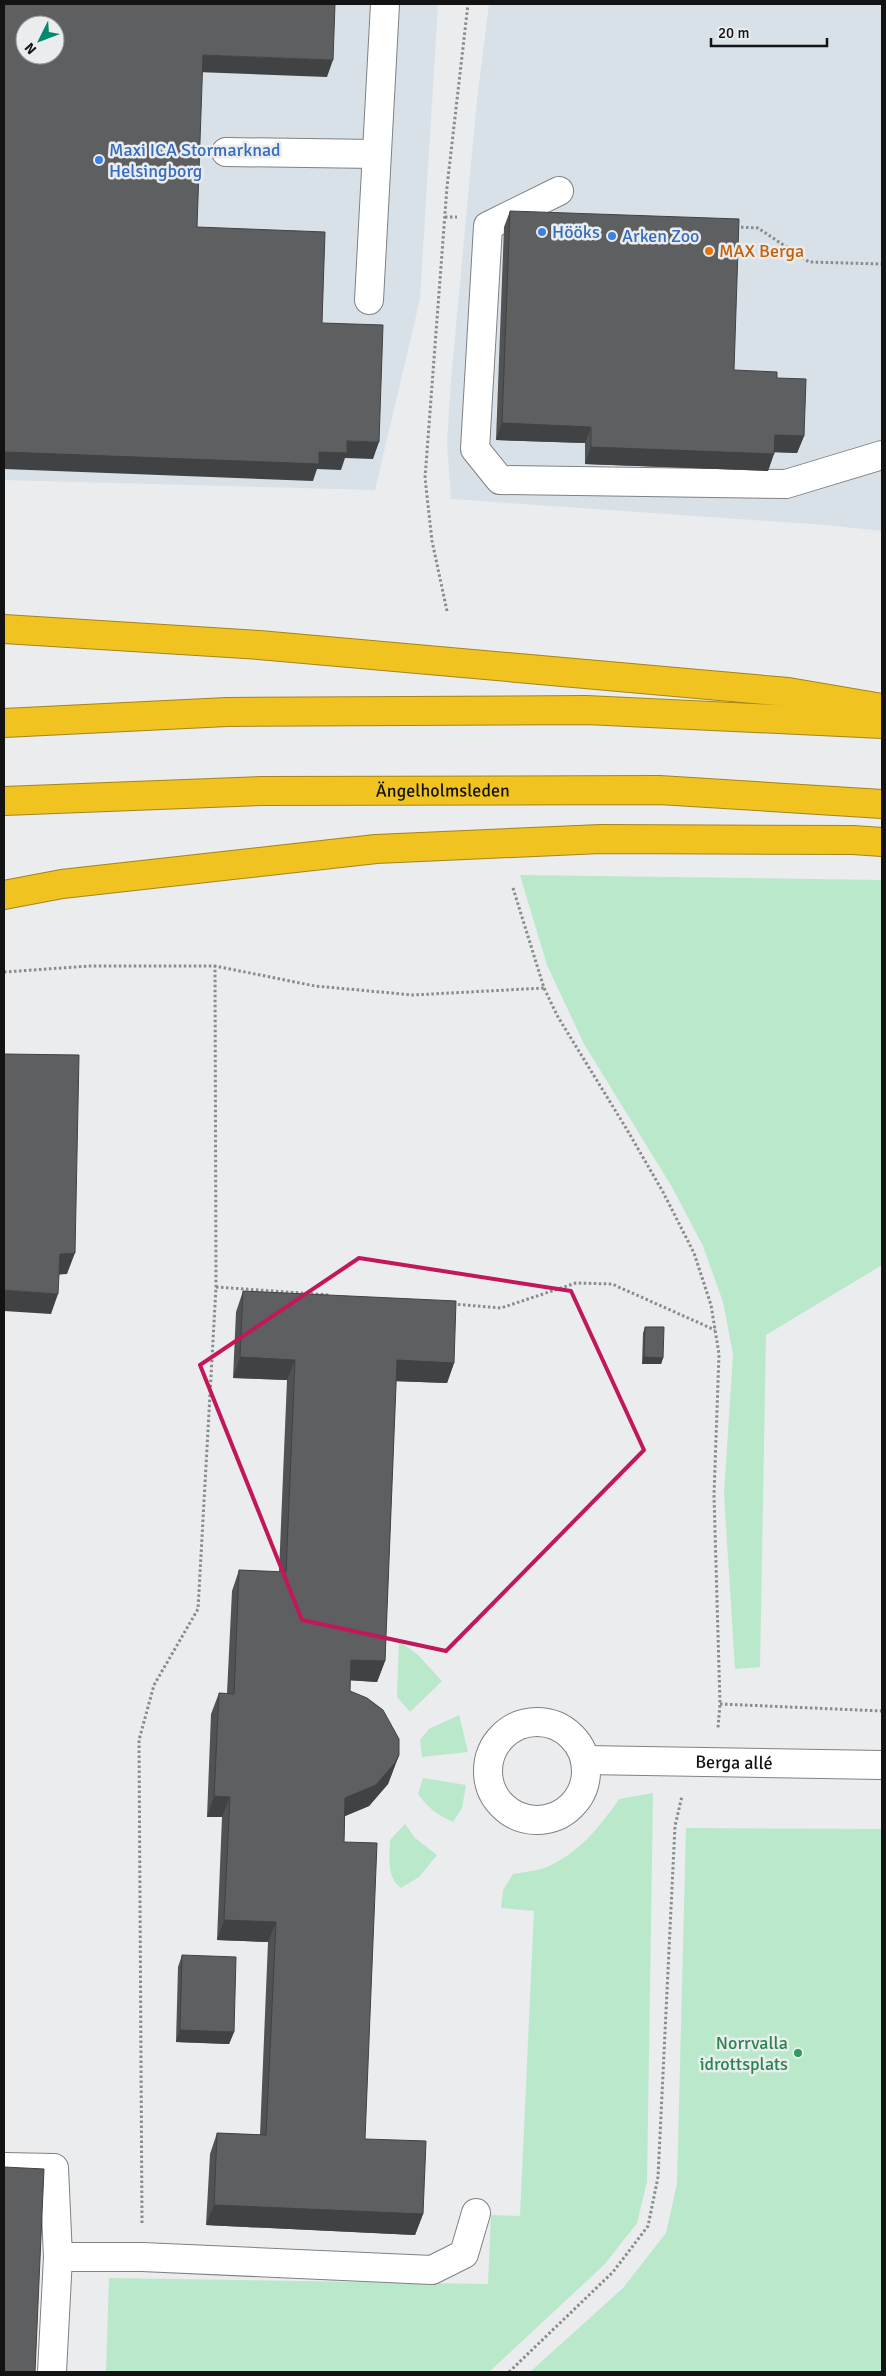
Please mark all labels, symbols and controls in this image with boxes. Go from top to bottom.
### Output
north arrow [15,15,65,65]
scale bar [711,15,827,47]
text: 20 m [718,24,749,42]
text: N [21,39,40,58]
place label: Maxi ICA Stormarknad Helsingborg [109,139,281,182]
marker: Maxi ICA Stormarknad Helsingborg [93,154,105,166]
place label: Hööks [552,221,600,243]
place label: Arken Zoo [622,225,699,247]
marker: Hööks [536,226,548,238]
marker: Arken Zoo [606,230,618,242]
place label: MAX Berga [719,240,804,262]
marker: MAX Berga [703,245,715,257]
street label: Ängelholmsleden [376,779,510,802]
street label: Berga allé [695,1751,773,1774]
place label: Norrvalla idrottsplats [700,2032,788,2075]
marker: Norrvalla idrottsplats [792,2047,804,2059]

